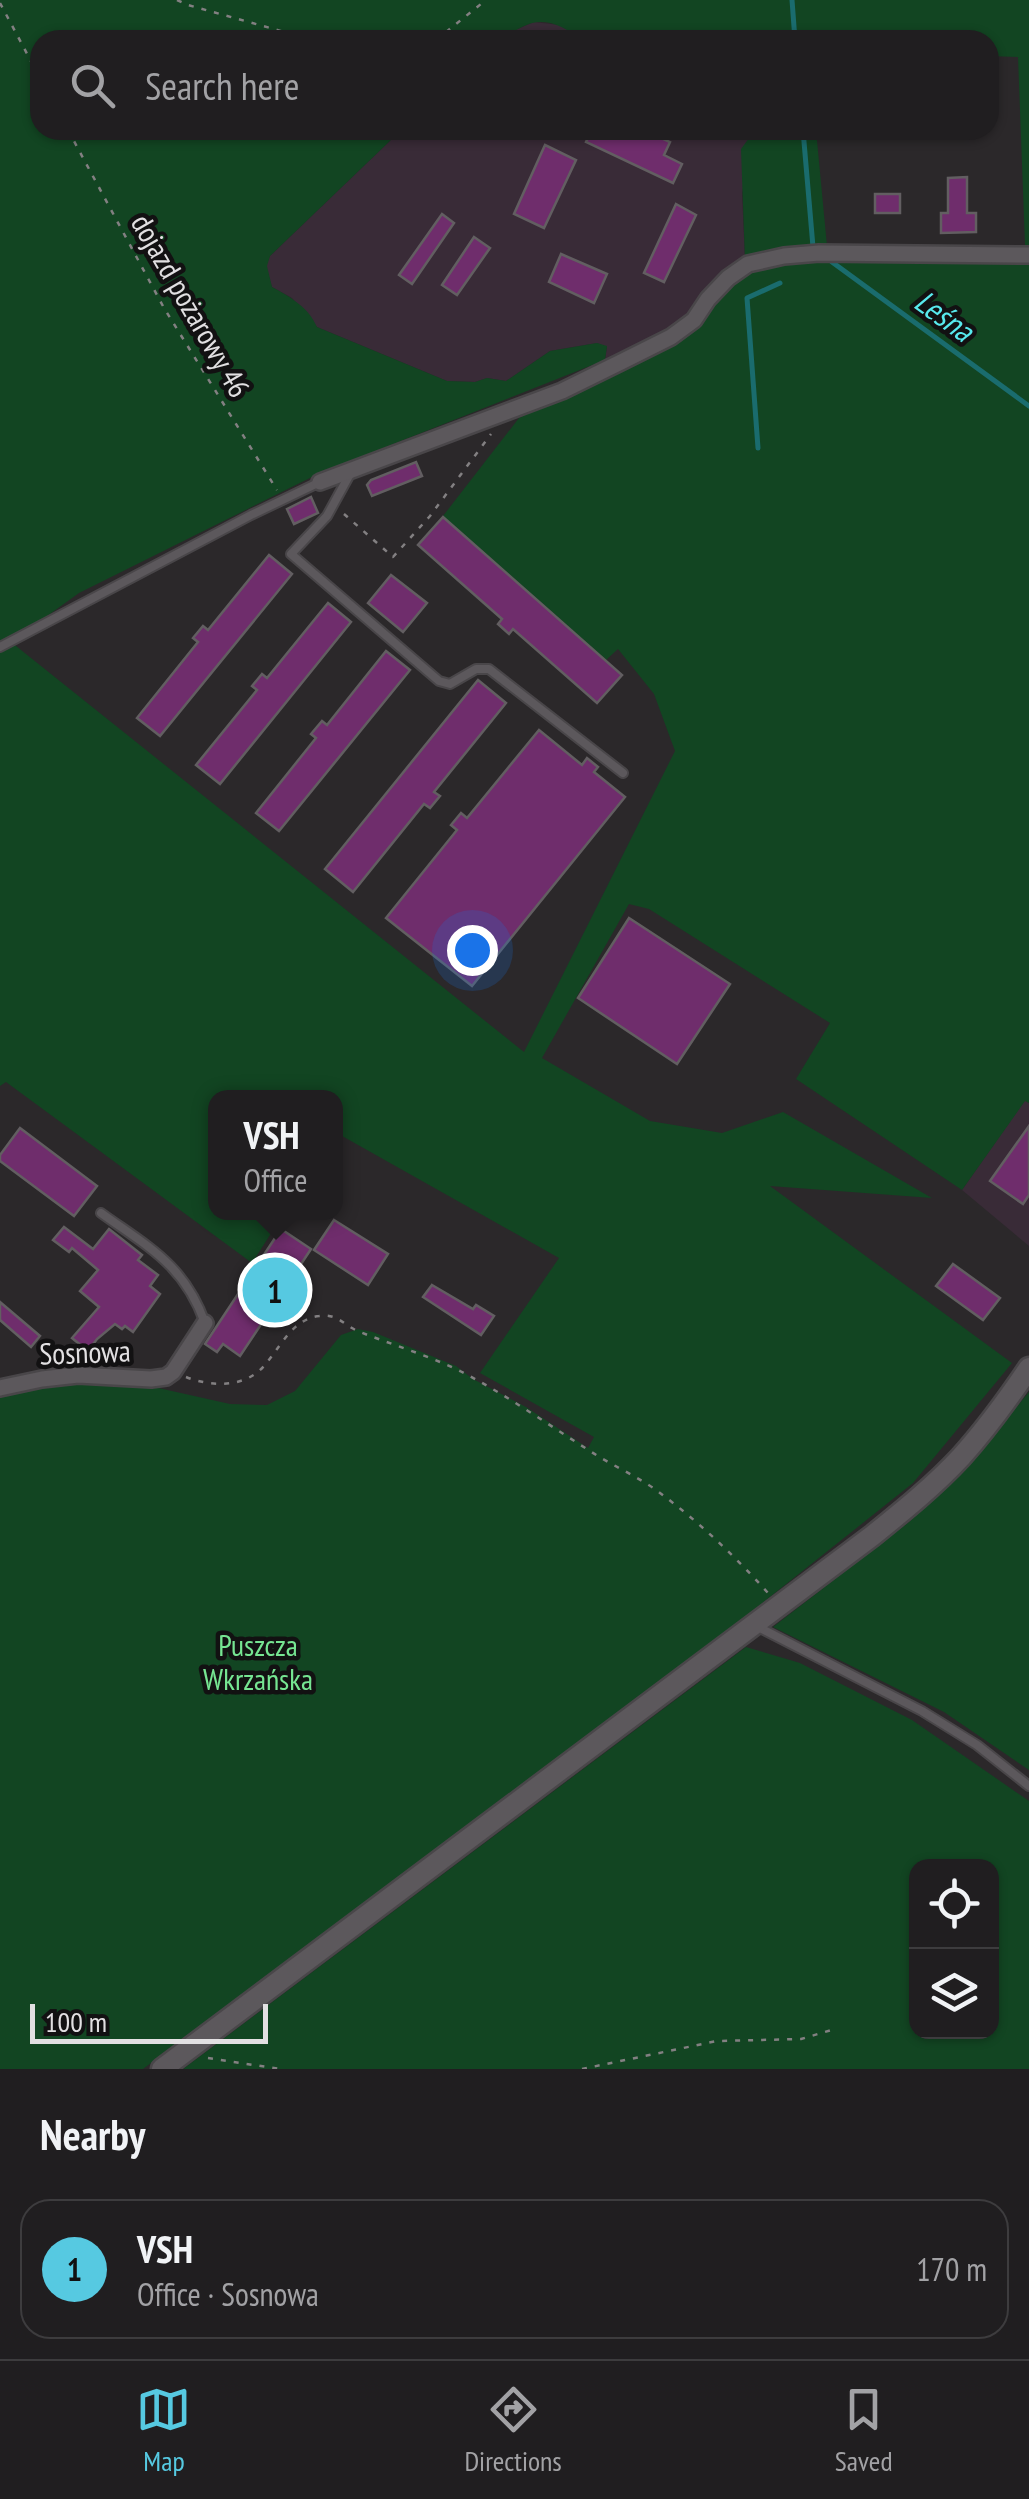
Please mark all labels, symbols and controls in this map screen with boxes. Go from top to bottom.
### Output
search box [30,30,999,140]
icon: search [65,58,120,113]
text: Search here [145,61,299,110]
street label: dojazd pożarowy 46 [123,206,260,404]
water label: Leśna [907,280,984,352]
your location [447,925,498,976]
popup [208,1090,343,1220]
text: VSH [244,1110,300,1159]
text: Office [244,1159,307,1201]
pin: 1 [242,1252,308,1328]
street label: Sosnowa [39,1330,131,1373]
park label: Puszcza Wkrzańska [203,1625,313,1698]
map controls [909,1859,999,2039]
button: locate [909,1859,999,1949]
button: layers [909,1949,999,2039]
scale bar [30,1999,268,2044]
text: 100 m [45,2003,107,2040]
text: Nearby [40,2107,145,2162]
text: VSH [137,2224,193,2273]
text: 1 [67,2248,82,2290]
text: 170 m [916,2248,987,2290]
text: Office · Sosnowa [137,2273,319,2315]
tab: Map [136,2382,191,2479]
tab: Directions [464,2382,562,2479]
tab: Saved [835,2382,893,2479]

